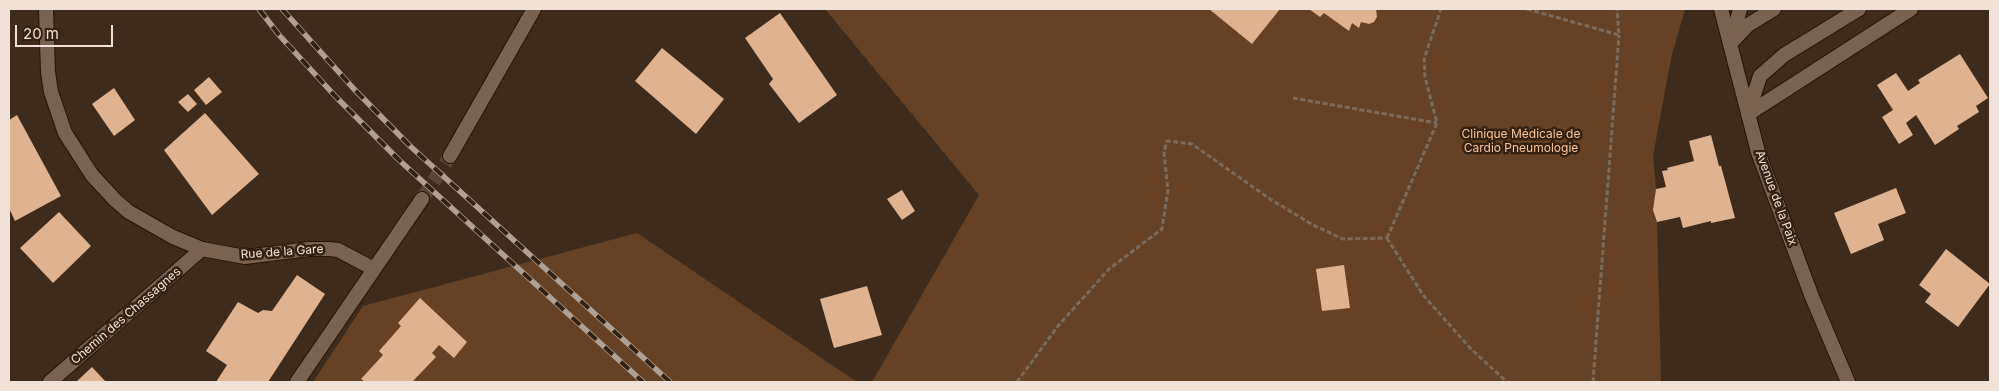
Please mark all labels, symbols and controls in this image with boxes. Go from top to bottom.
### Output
scale bar [18,15,115,47]
text: 20 m [23,24,59,43]
park label: Clinique Médicale de Cardio Pneumologie [1462,127,1580,155]
street label: Avenue de la Paix [1752,148,1800,248]
street label: Rue de la Gare [240,242,324,262]
street label: Chemin des Chassagnes [68,264,184,368]

